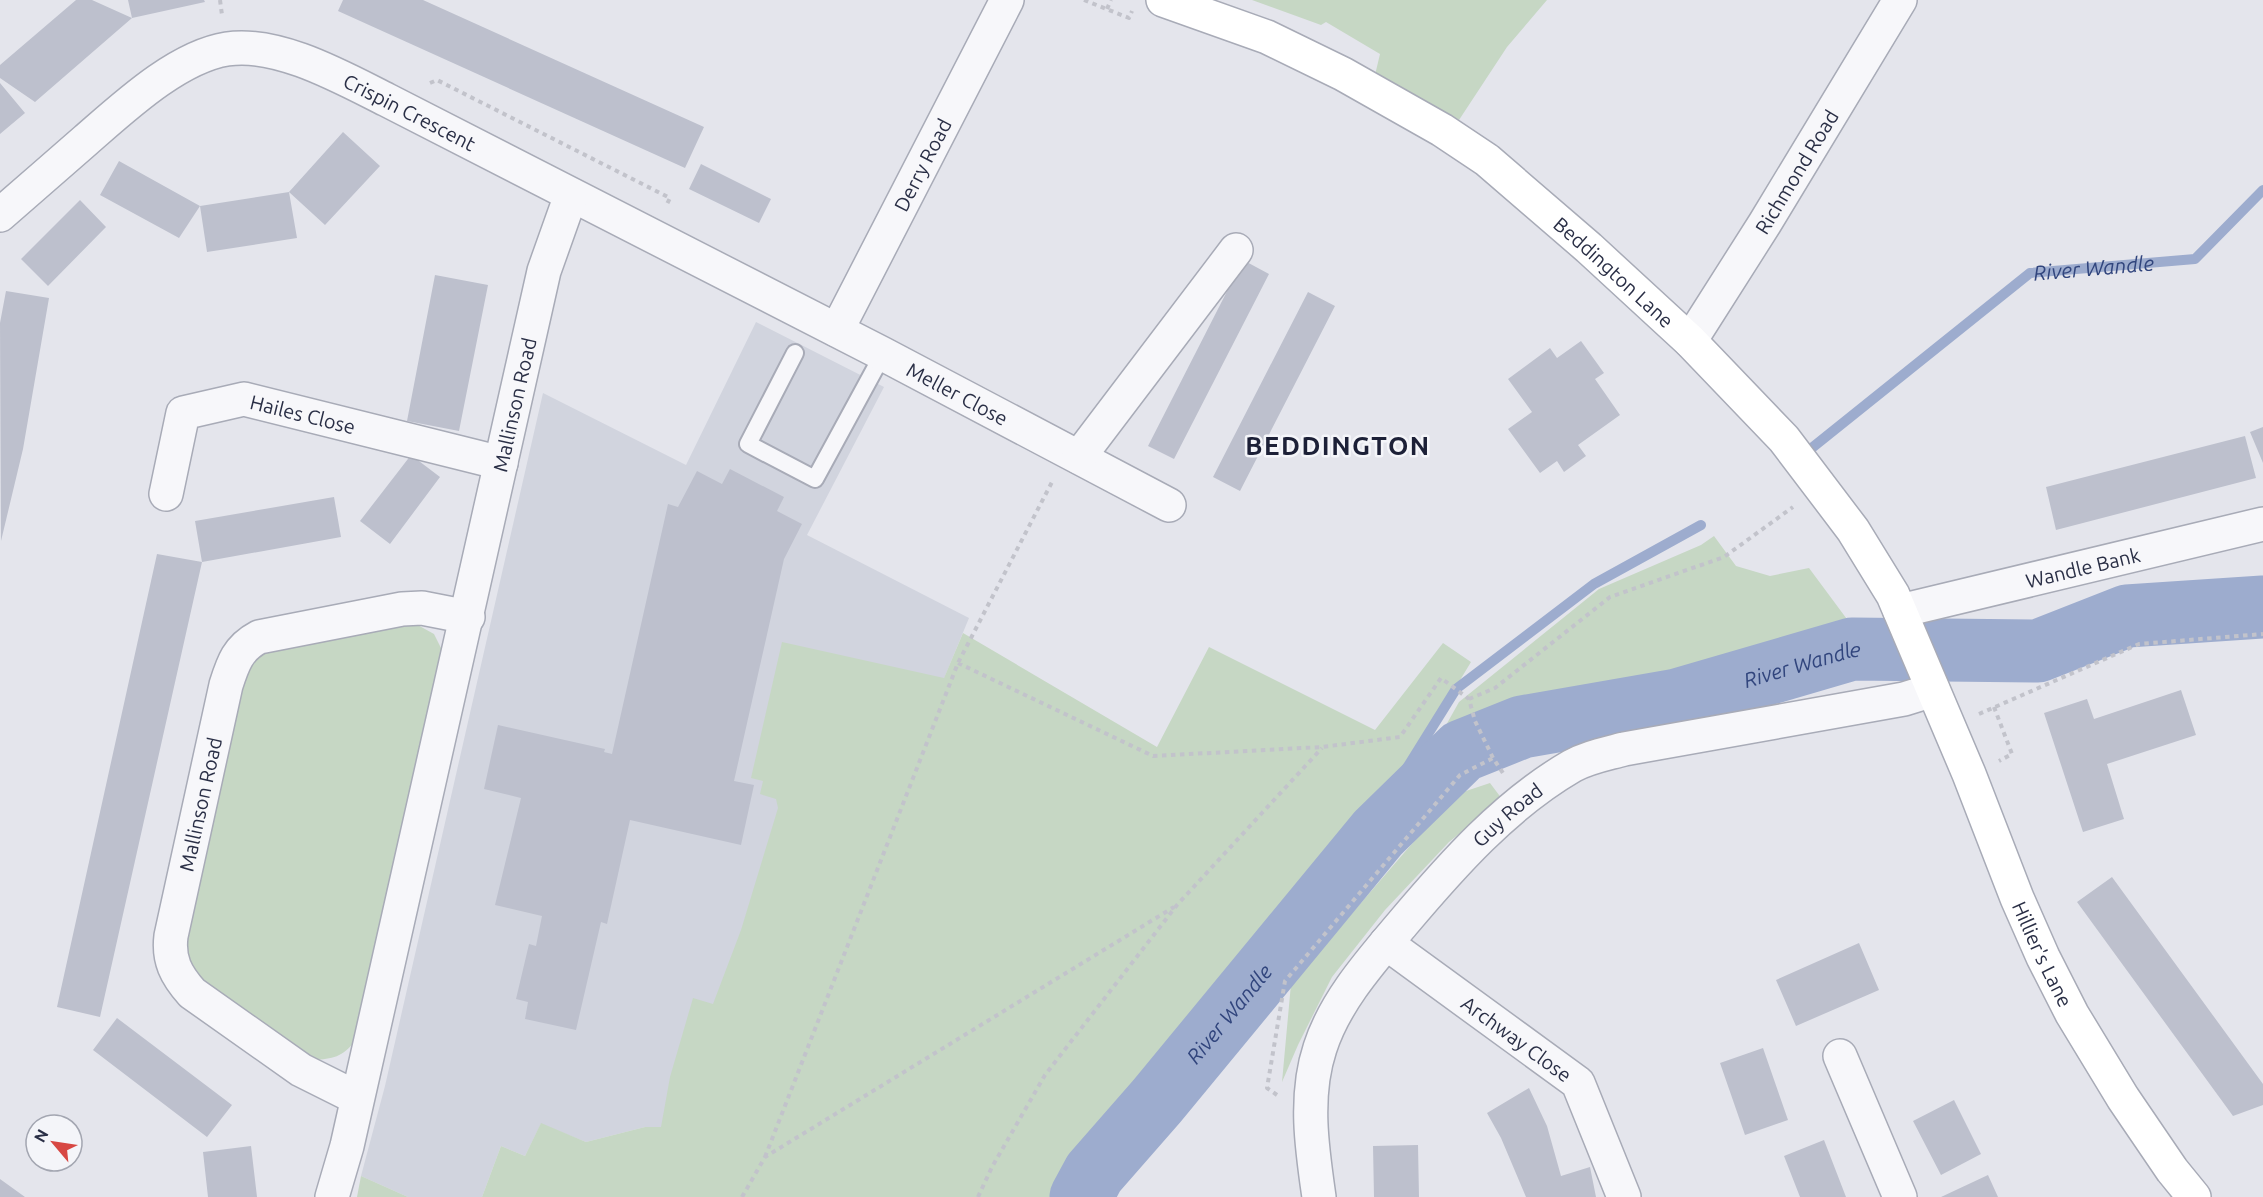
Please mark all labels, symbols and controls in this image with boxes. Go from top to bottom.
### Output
street label: Crispin Crescent [340,69,480,155]
street label: Richmond Road [1750,105,1842,238]
street label: Derry Road [889,114,956,215]
street label: Beddington Lane [1550,212,1679,332]
water label: River Wandle [2032,250,2155,285]
street label: Mallinson Road [488,335,540,474]
street label: Meller Close [903,357,1012,429]
street label: Hailes Close [248,389,358,438]
district label: BEDDINGTON [1245,431,1431,460]
street label: Wandle Bank [2023,542,2142,592]
water label: River Wandle [1741,637,1861,692]
street label: Mallinson Road [174,735,226,874]
street label: Guy Road [1467,778,1546,851]
street label: Hillier's Lane [2008,898,2078,1010]
water label: River Wandle [1181,959,1277,1068]
street label: Archway Close [1458,991,1576,1086]
north arrow [24,1113,84,1173]
text: N [30,1126,52,1145]

